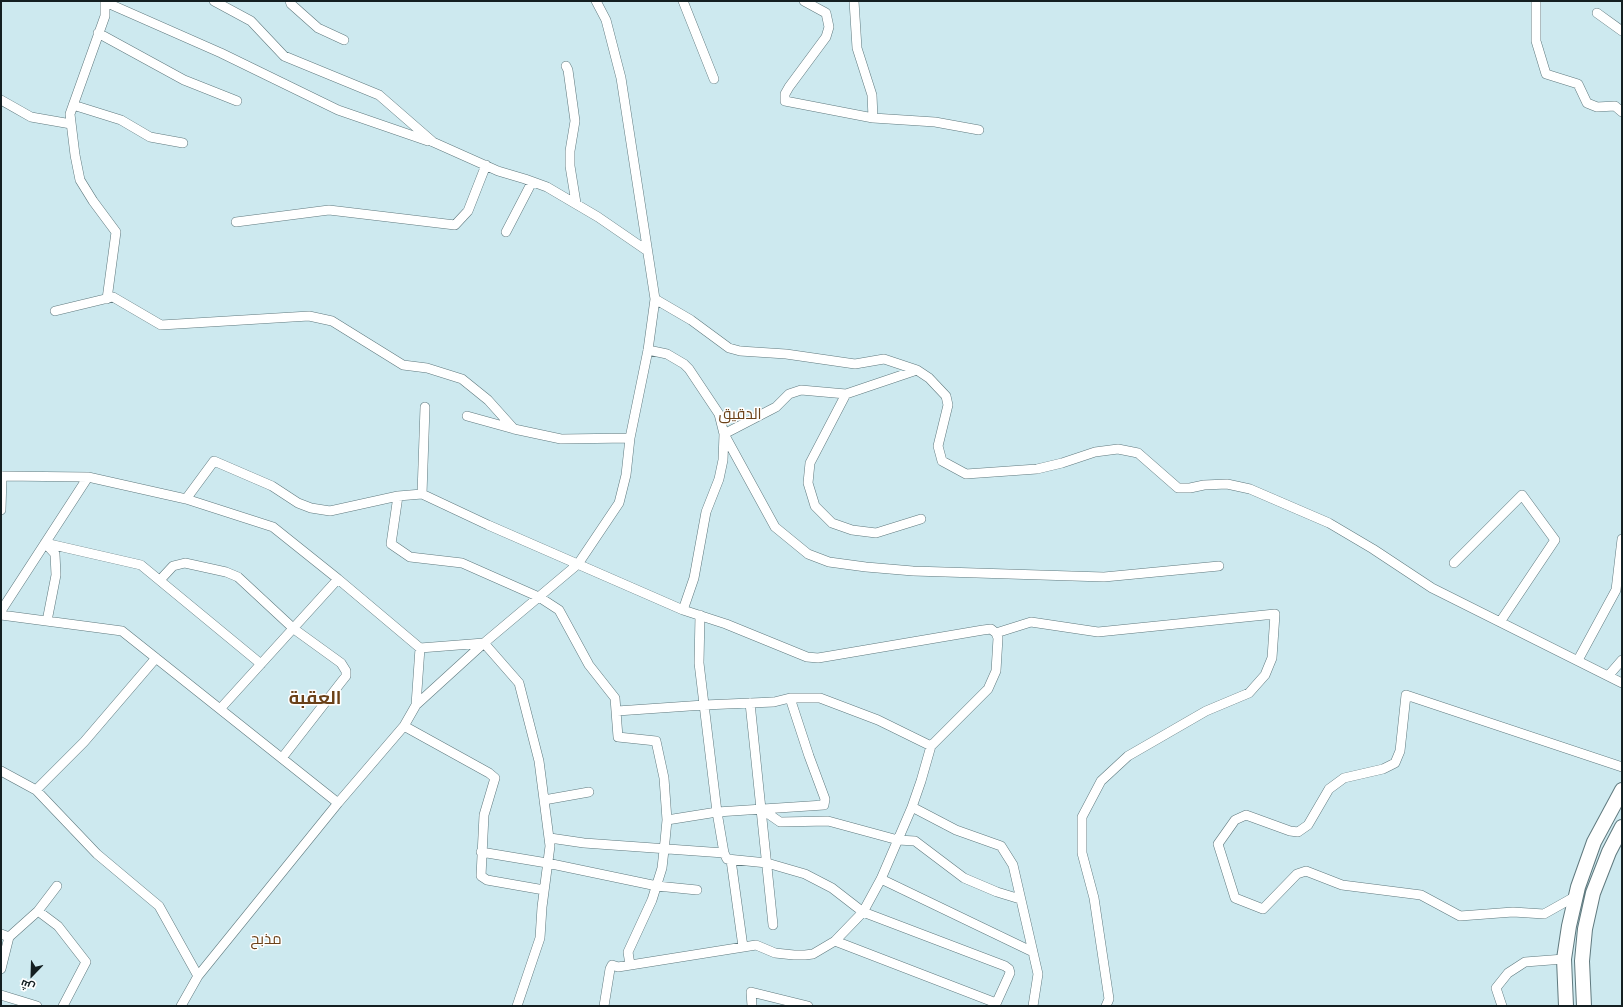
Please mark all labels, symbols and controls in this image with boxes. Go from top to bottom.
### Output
district label: الدقيق [718,406,762,424]
district label: العقبة [289,688,341,710]
district label: مذبح [250,931,282,949]
north arrow [12,955,52,995]
text: ش [18,977,37,996]

